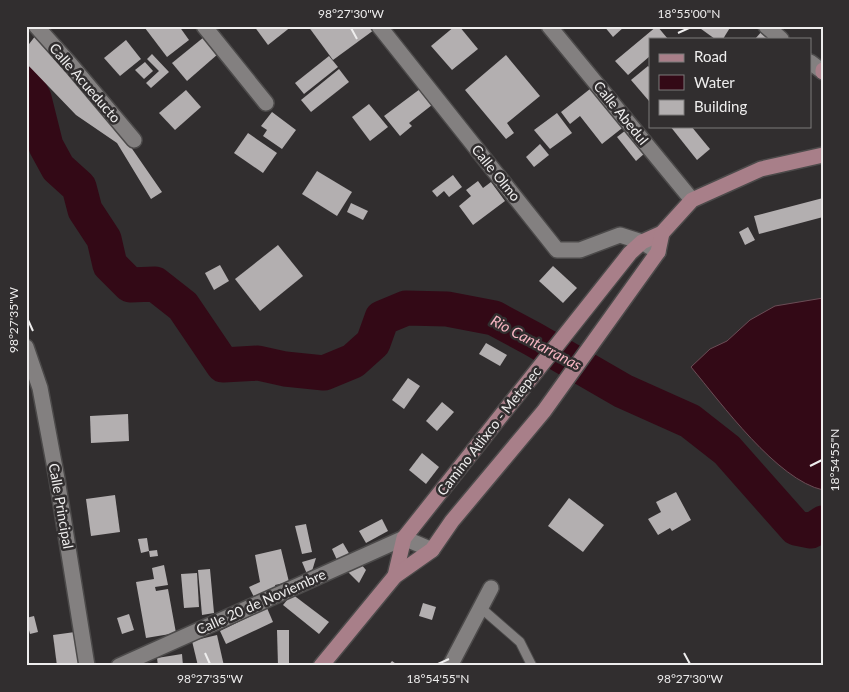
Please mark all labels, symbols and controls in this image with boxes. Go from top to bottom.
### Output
text: 98°27'30"W [318,6,385,21]
text: 18°55'00"N [658,6,720,21]
legend [649,38,812,128]
street label: Calle Acueducto [46,39,125,126]
text: Road [694,47,727,65]
text: Water [694,73,735,91]
street label: Calle Abedul [591,77,652,148]
text: Building [694,97,747,115]
street label: Calle Olmo [468,141,524,204]
text: 98°27'35"W [6,286,21,353]
water label: Rio Cantarranas [488,311,585,374]
street label: Camino Atlixco - Metepec [433,363,544,498]
text: 18°54'55"N [827,429,842,491]
street label: Calle Principal [46,462,77,550]
street label: Calle 20 de Noviembre [193,565,328,638]
text: 98°27'35"W [177,671,244,686]
text: 18°54'55"N [407,671,469,686]
text: 98°27'30"W [657,671,724,686]

